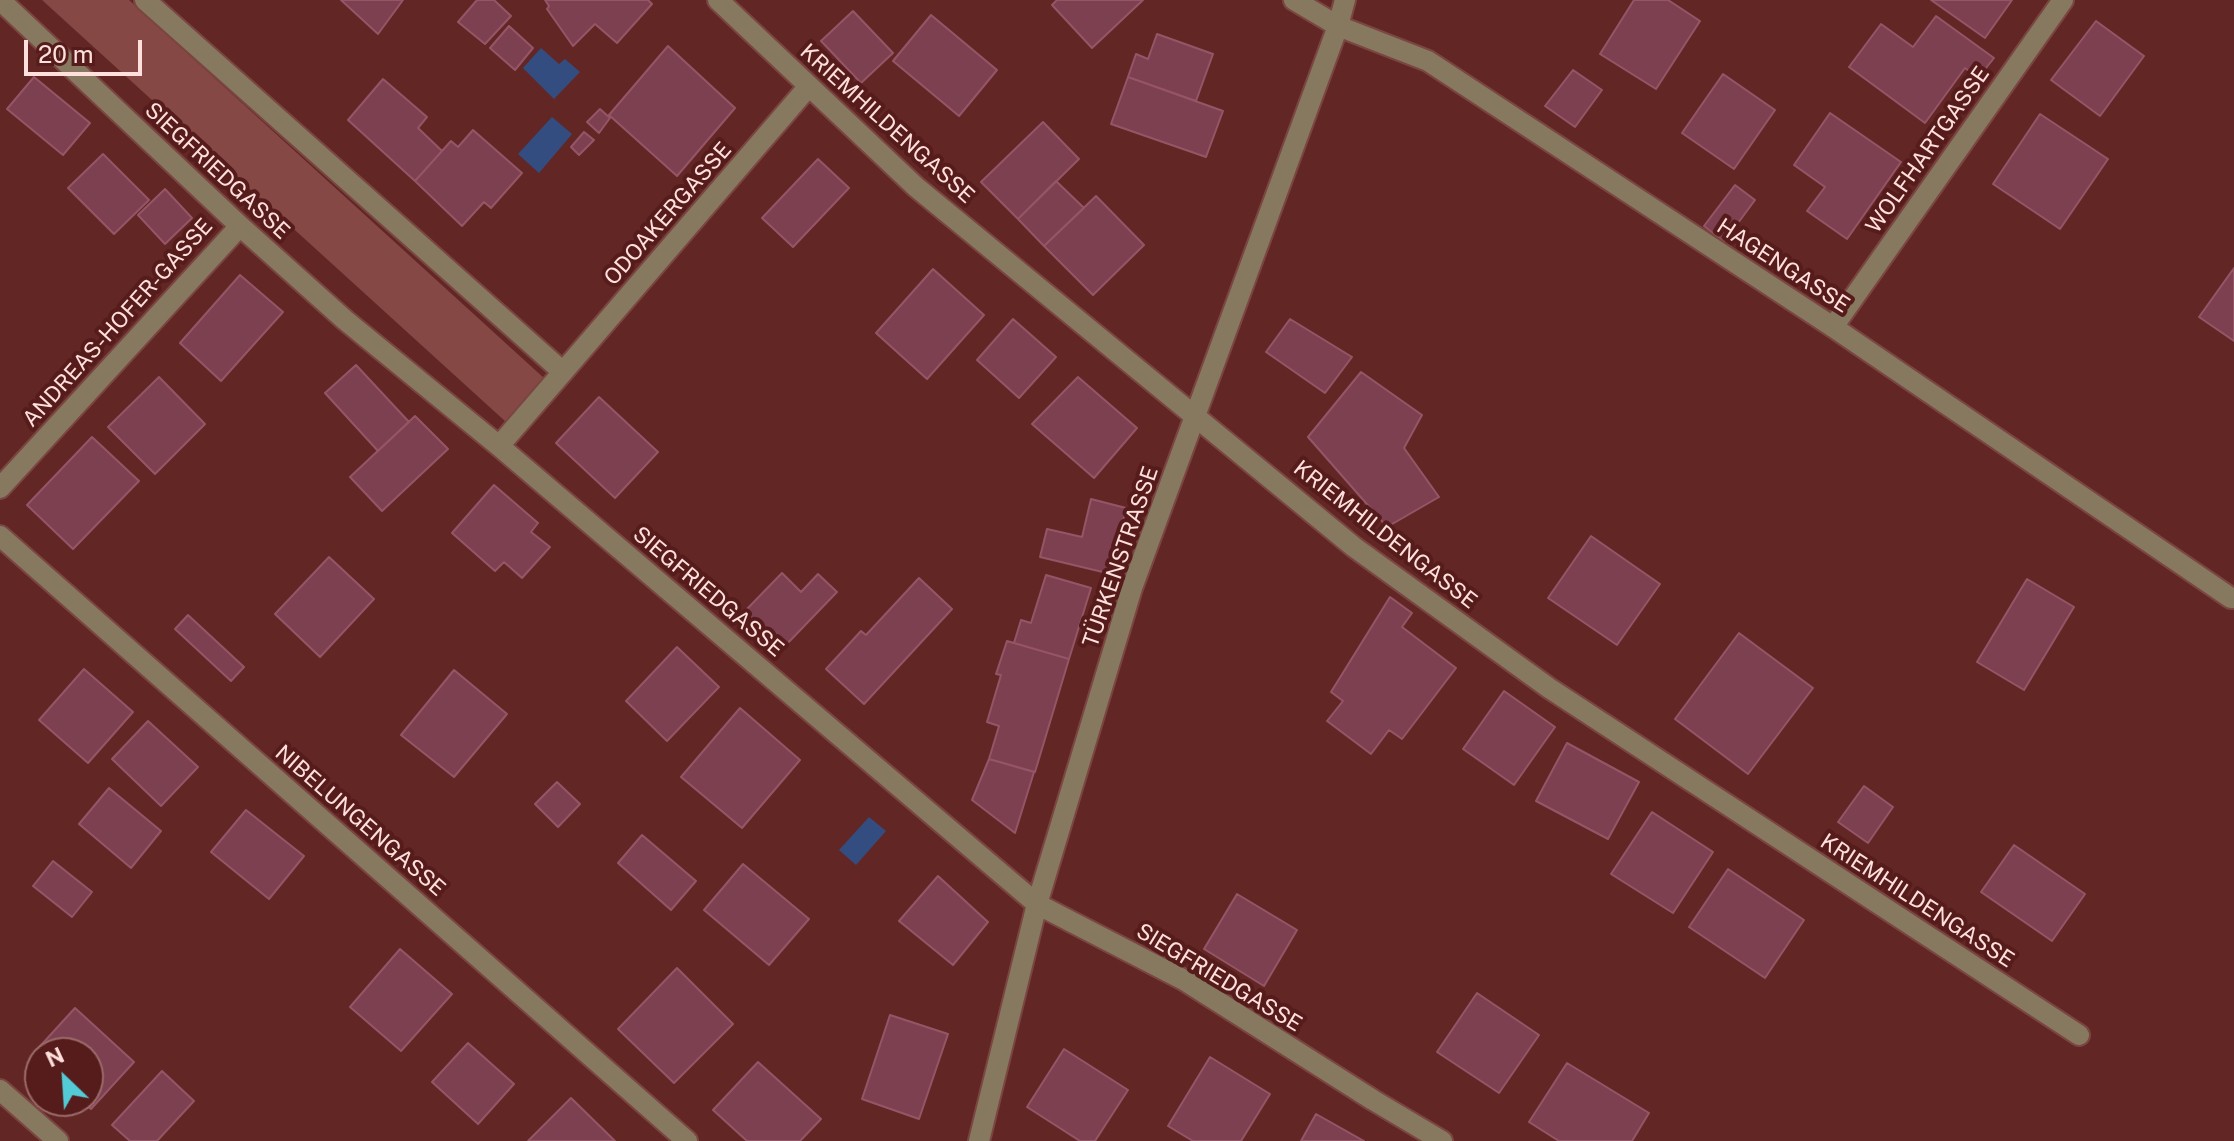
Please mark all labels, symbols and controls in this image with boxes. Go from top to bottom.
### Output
scale bar [28,24,146,74]
street label: KRIEMHILDENGASSE [794,39,980,209]
text: 20 m [38,40,94,68]
street label: WOLFHARTGASSE [1861,62,1995,238]
street label: SIEGFRIEDGASSE [139,97,295,245]
street label: ODOAKERGASSE [599,137,737,291]
street label: ANDREAS-HOFER-GASSE [18,213,218,433]
street label: HAGENGASSE [1712,213,1854,319]
street label: KRIEMHILDENGASSE [1288,455,1482,615]
street label: TÜRKENSTRASSE [1078,463,1164,651]
street label: SIEGFRIEDGASSE [627,521,789,663]
street label: NIBELUNGENGASSE [269,740,451,902]
street label: KRIEMHILDENGASSE [1815,829,2019,973]
street label: SIEGFRIEDGASSE [1131,918,1307,1038]
north arrow [24,1037,104,1117]
text: N [41,1042,68,1072]

